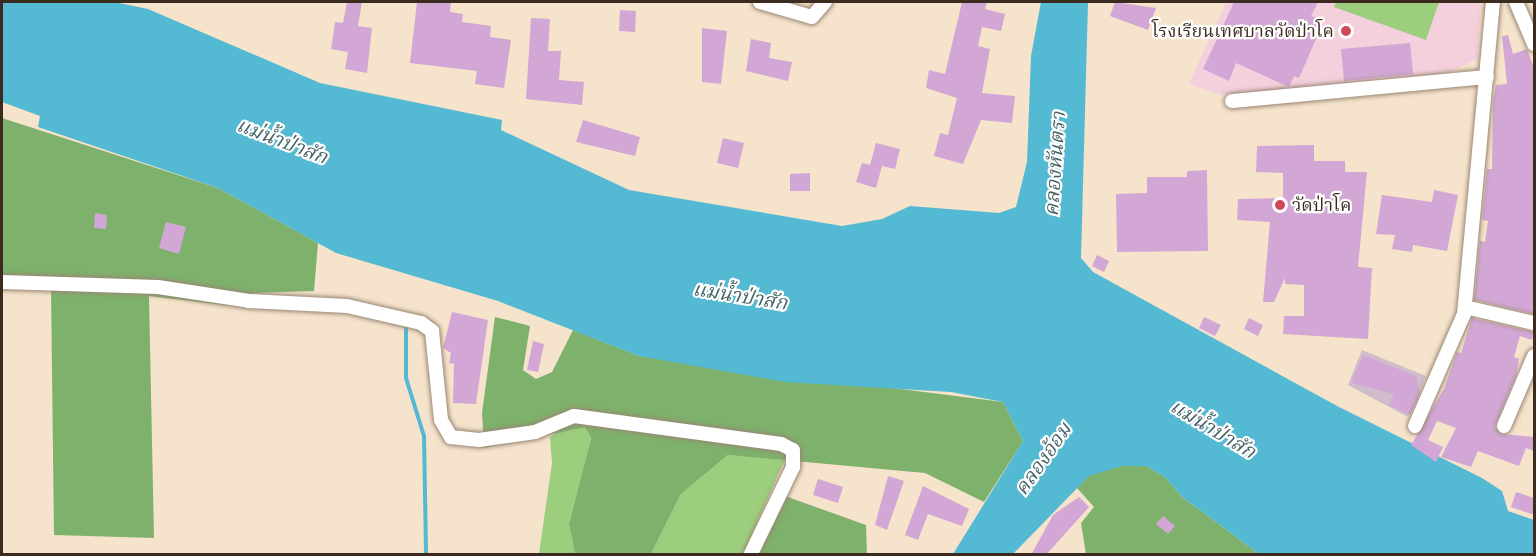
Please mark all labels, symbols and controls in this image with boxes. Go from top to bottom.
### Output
place label: โรงเรียนเทศบาลวัดป่าโค [1152,20,1334,42]
marker: โรงเรียนเทศบาลวัดป่าโค [1339,24,1353,38]
water label: คลองหันตรา [1039,111,1071,217]
water label: แม่น้ำป่าสัก [233,113,331,169]
place label: วัดป่าโค [1292,194,1351,216]
marker: วัดป่าโค [1273,198,1287,212]
water label: แม่น้ำป่าสัก [691,277,789,315]
water label: แม่น้ำป่าสัก [1166,394,1260,464]
water label: คลองอ้อม [1009,418,1077,500]

